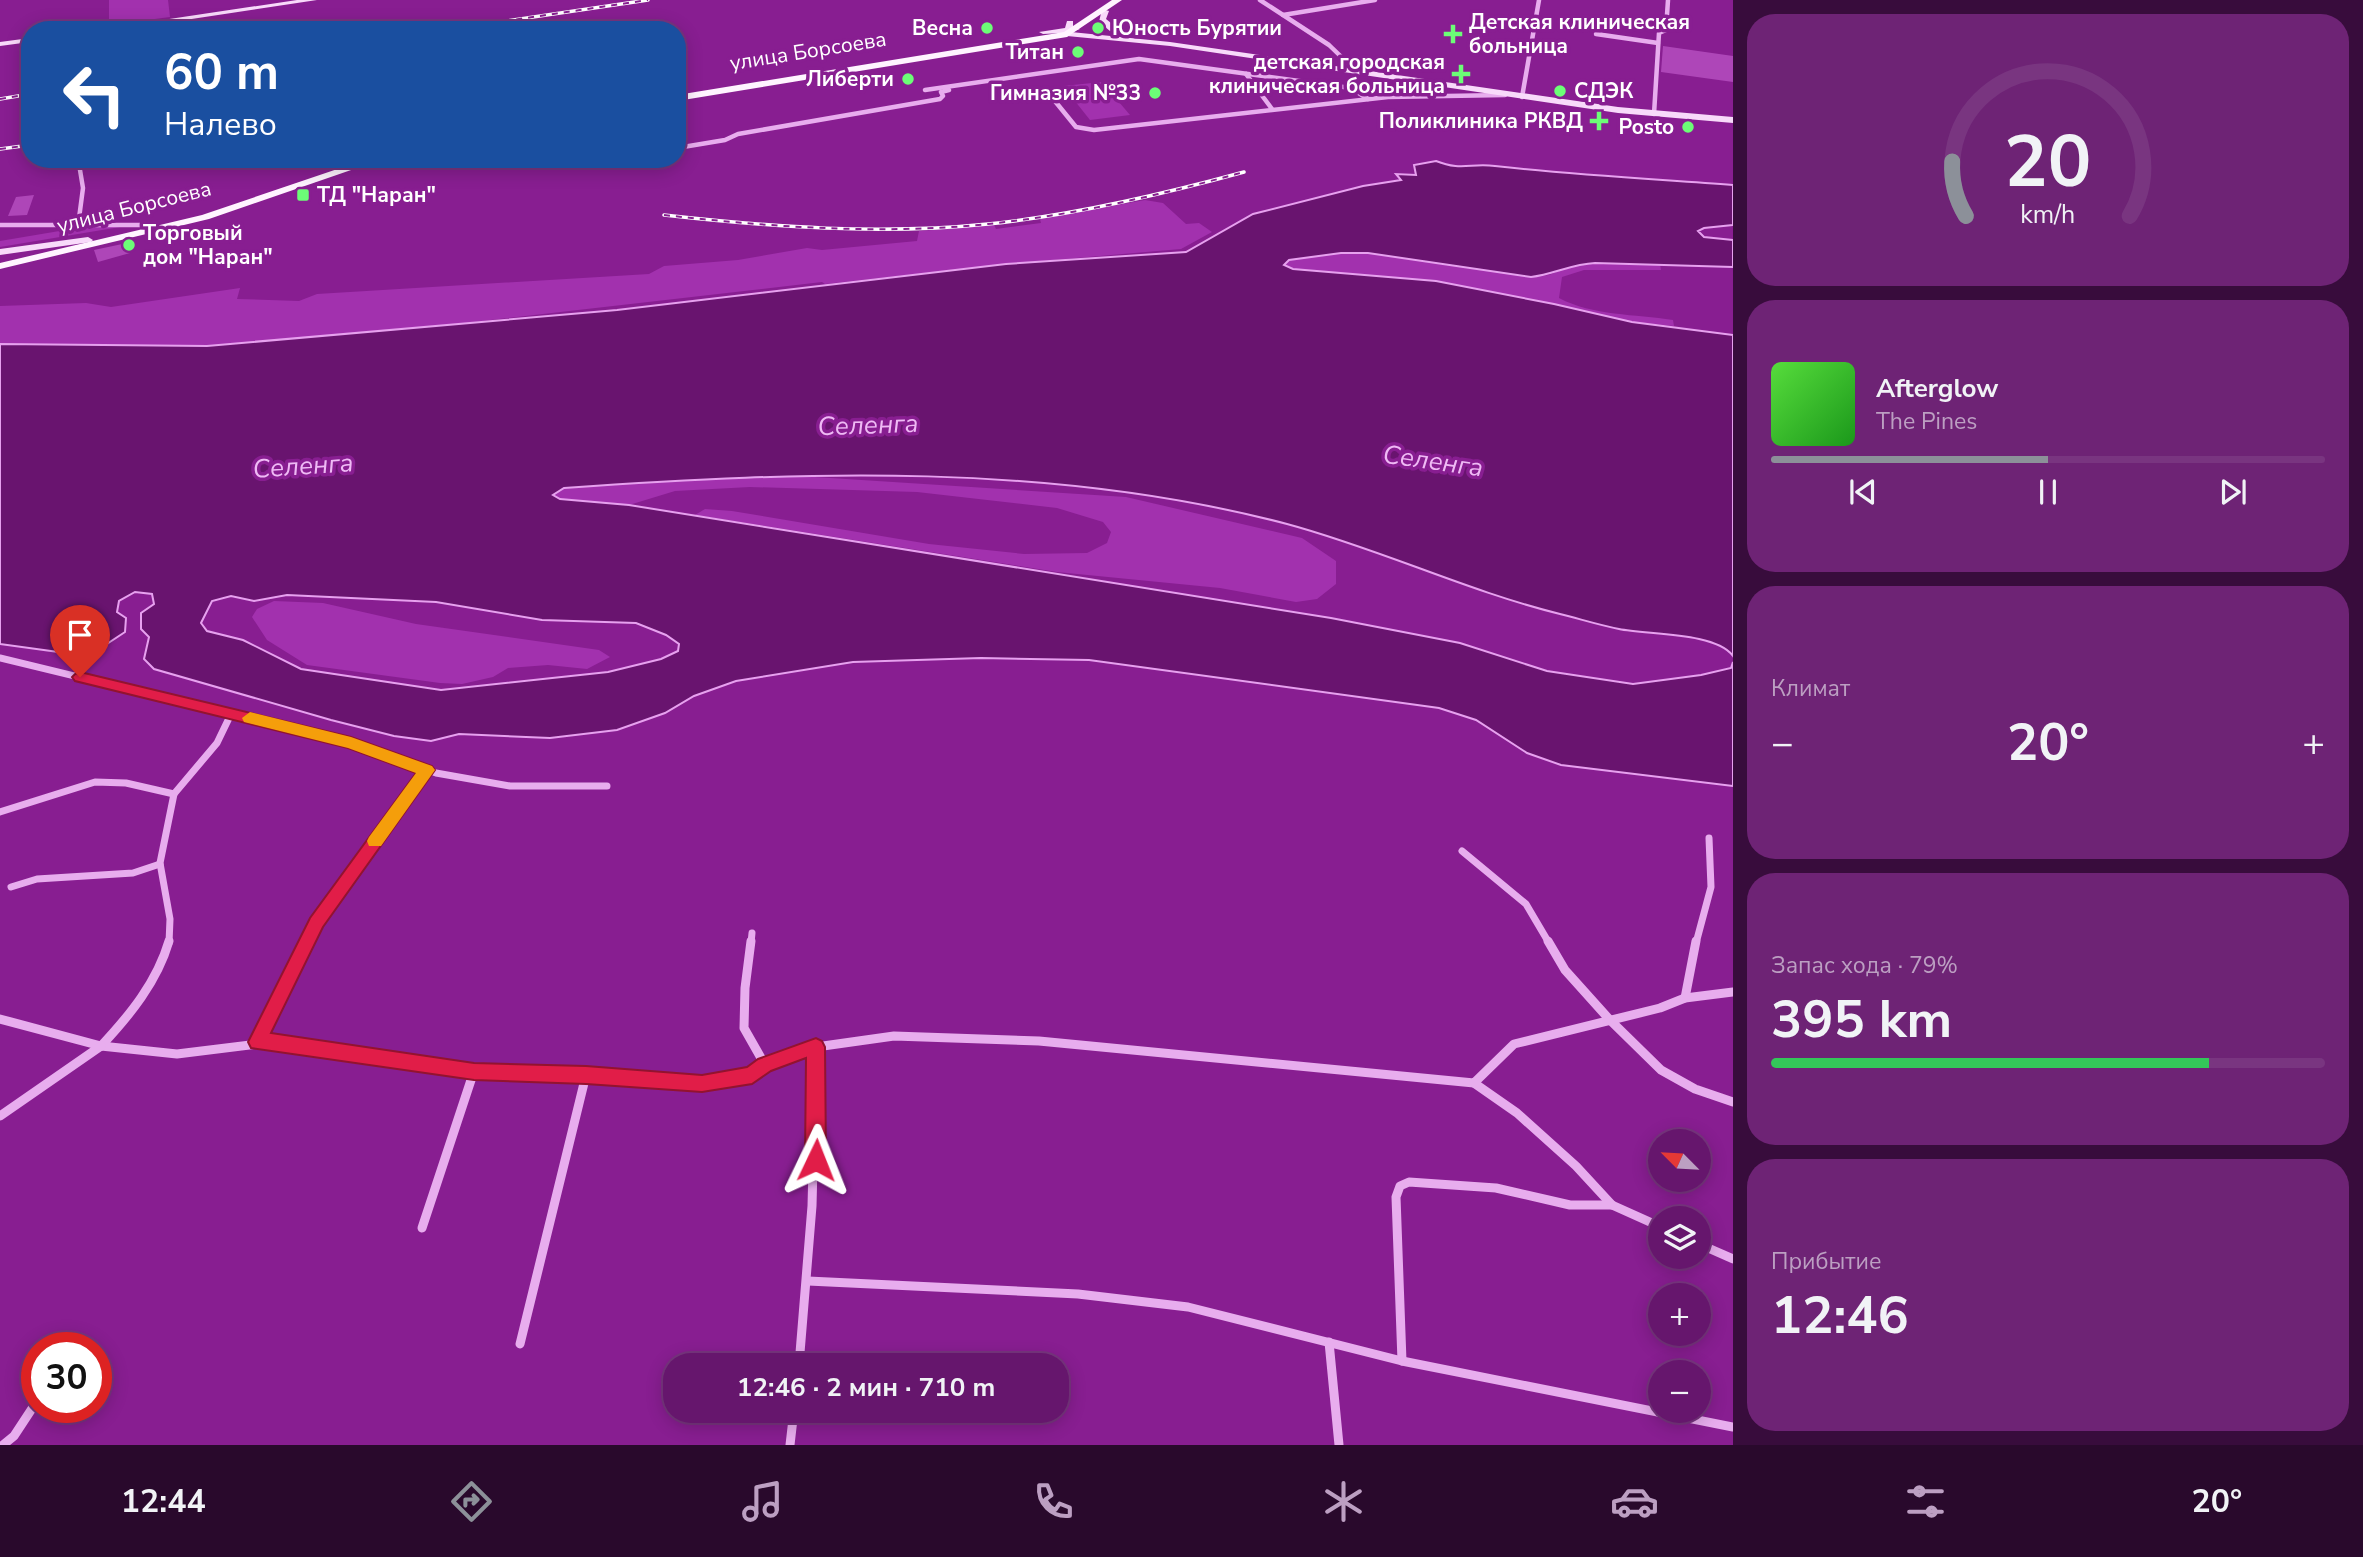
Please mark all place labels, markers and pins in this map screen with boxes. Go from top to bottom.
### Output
place label: Детская клиническая больница [1469,8,1690,60]
place label: Весна [912,14,973,42]
place label: Юность Бурятии [1112,14,1282,42]
marker: Весна [979,20,995,36]
marker: Юность Бурятии [1090,20,1106,36]
marker: Детская клиническая больница [1443,24,1463,44]
place label: Титан [1005,38,1064,66]
marker: Титан [1070,44,1086,60]
place label: детская городская клиническая больница [1209,48,1445,100]
marker: детская городская клиническая больница [1451,64,1471,84]
place label: Либерти [806,65,894,93]
marker: Либерти [900,71,916,87]
place label: СДЭК [1574,77,1634,105]
place label: Гимназия №33 [990,79,1141,107]
marker: СДЭК [1552,83,1568,99]
marker: Гимназия №33 [1147,85,1163,101]
place label: Поликлиника РКВД [1379,107,1583,135]
marker: Поликлиника РКВД [1589,111,1609,131]
place label: Posto [1619,113,1674,141]
marker: Posto [1680,119,1696,135]
place label: ТД "Наран" [317,181,436,209]
marker: ТД "Наран" [295,187,311,203]
place label: Торговый дом "Наран" [143,219,273,271]
marker: Торговый дом "Наран" [121,237,137,253]
pin [50,605,110,677]

